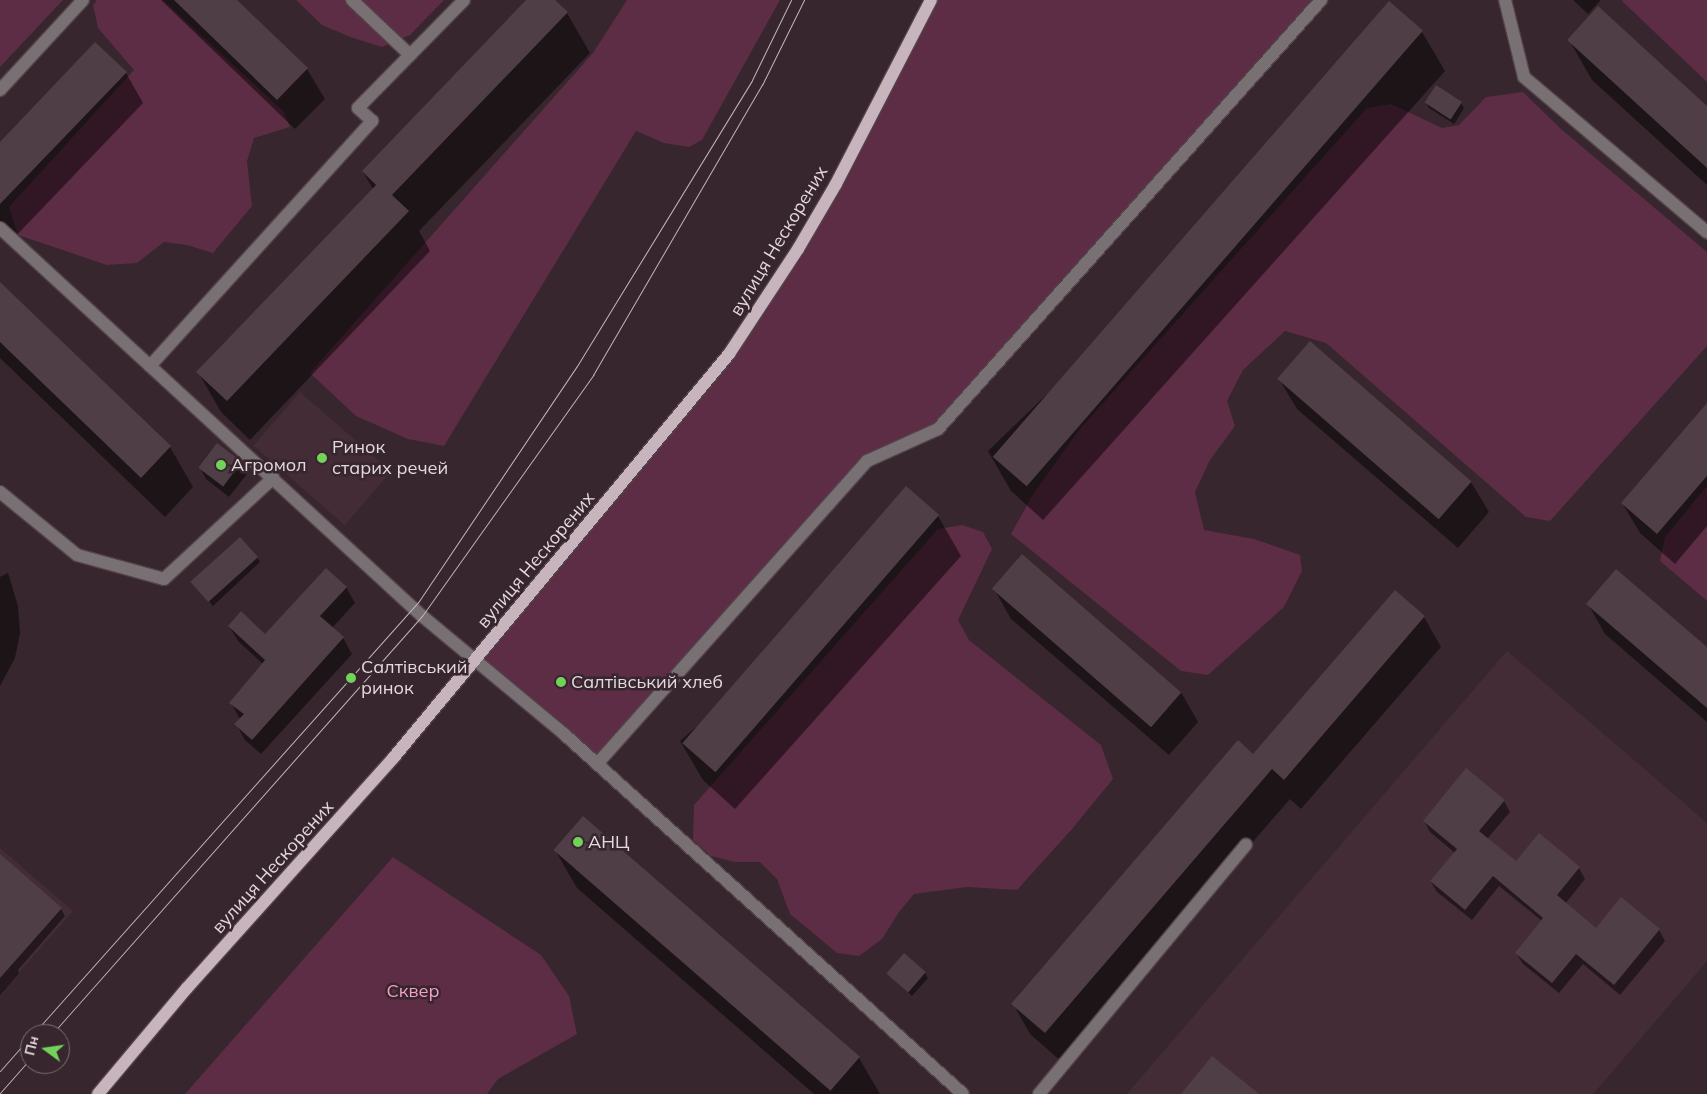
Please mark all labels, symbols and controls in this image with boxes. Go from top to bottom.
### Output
street label: вулиця Нескорених [726,162,832,320]
place label: Ринок старих речей [332,437,448,479]
marker: Ринок старих речей [316,452,328,464]
place label: Агромол [231,454,307,476]
marker: Агромол [215,459,227,471]
street label: вулиця Нескорених [473,487,599,633]
place label: Салтівський ринок [361,657,467,700]
place label: Салтівський хлеб [571,671,723,693]
marker: Салтівський ринок [345,672,357,684]
marker: Салтівський хлеб [555,676,567,688]
street label: вулиця Нескорених [208,796,338,938]
place label: АНЦ [588,831,629,853]
marker: АНЦ [572,836,584,848]
park label: Сквер [387,980,439,1002]
north arrow [20,1024,70,1074]
text: Пн [20,1034,43,1057]

